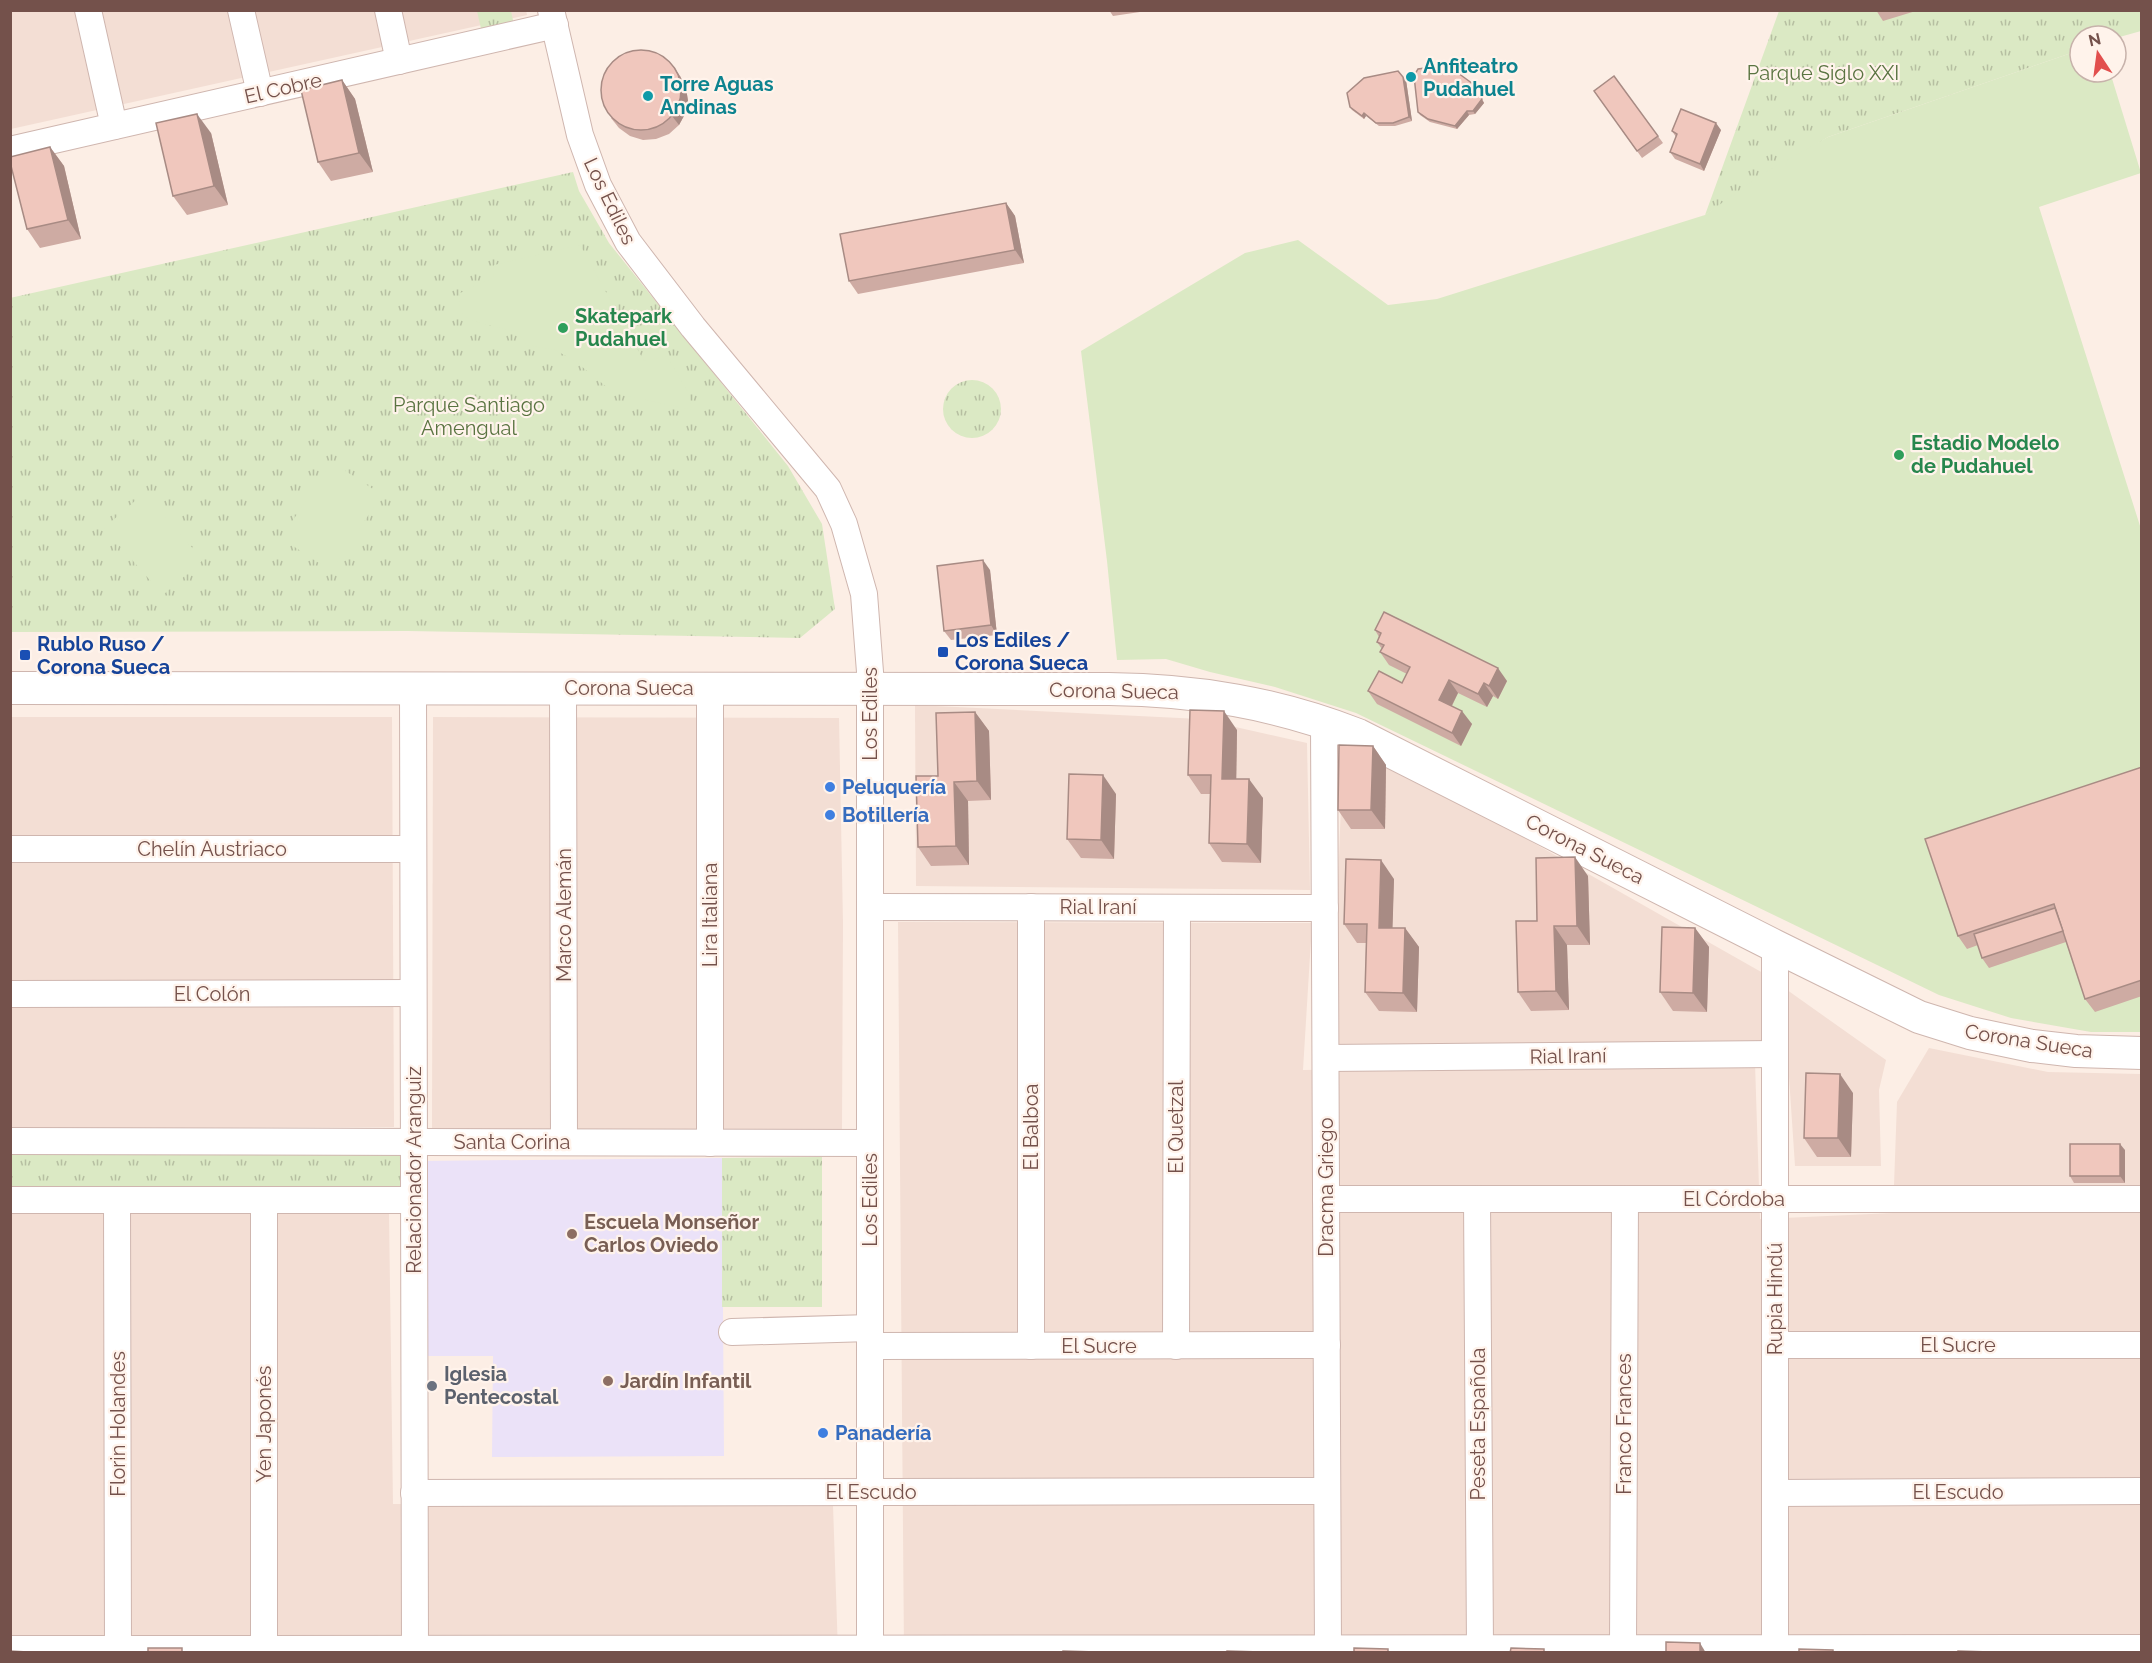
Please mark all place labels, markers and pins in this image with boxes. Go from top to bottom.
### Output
place label: Anfiteatro Pudahuel [1423,54,1518,101]
marker: Anfiteatro Pudahuel [1404,70,1418,84]
place label: Torre Aguas Andinas [660,72,774,119]
marker: Torre Aguas Andinas [641,89,655,103]
place label: Skatepark Pudahuel [575,304,673,351]
marker: Skatepark Pudahuel [556,321,570,335]
place label: Estadio Modelo de Pudahuel [1911,431,2059,478]
marker: Estadio Modelo de Pudahuel [1892,448,1906,462]
place label: Los Ediles / Corona Sueca [955,628,1088,675]
place label: Rublo Ruso / Corona Sueca [37,632,170,679]
marker: Los Ediles / Corona Sueca [936,645,950,659]
marker: Rublo Ruso / Corona Sueca [18,648,32,662]
place label: Peluquería [842,775,946,799]
marker: Peluquería [823,780,837,794]
place label: Botillería [842,803,929,827]
marker: Botillería [823,808,837,822]
place label: Escuela Monseñor Carlos Oviedo [584,1210,759,1257]
marker: Escuela Monseñor Carlos Oviedo [565,1227,579,1241]
place label: Iglesia Pentecostal [444,1362,559,1409]
place label: Jardín Infantil [620,1369,752,1393]
marker: Jardín Infantil [601,1374,615,1388]
marker: Iglesia Pentecostal [425,1379,439,1393]
place label: Panadería [835,1421,932,1445]
marker: Panadería [816,1426,830,1440]

